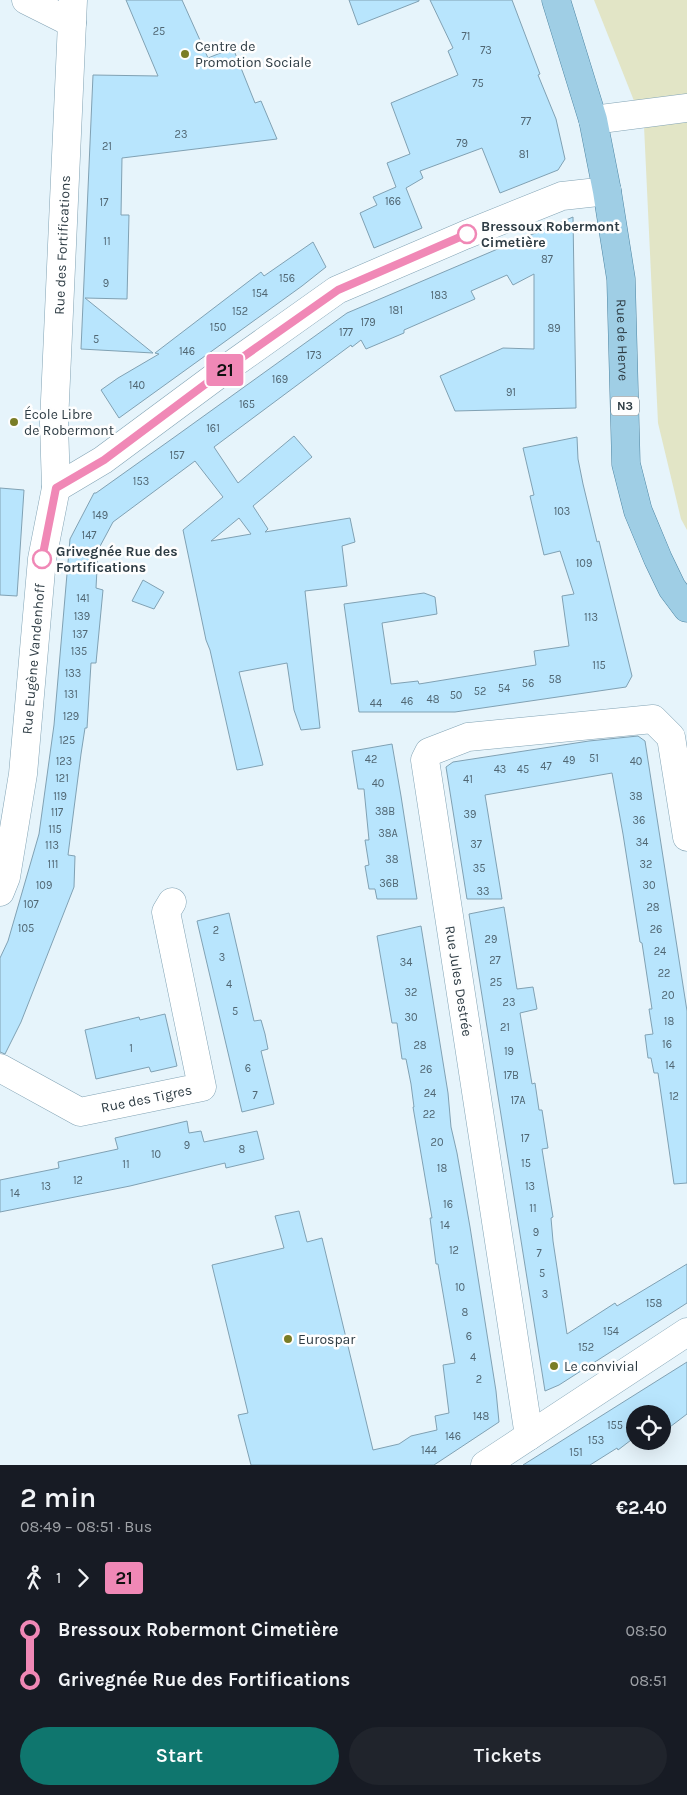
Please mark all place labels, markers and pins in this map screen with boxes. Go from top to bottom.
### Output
place label: Centre de Promotion Sociale [195,38,311,71]
marker: Centre de Promotion Sociale [179,48,191,60]
place label: Bressoux Robermont Cimetière [481,218,620,251]
marker: Bressoux Robermont Cimetière [457,224,477,244]
place label: École Libre de Robermont [24,405,114,439]
marker: École Libre de Robermont [8,416,20,428]
place label: Grivegnée Rue des Fortifications [56,543,178,576]
marker: Grivegnée Rue des Fortifications [32,549,52,569]
place label: Eurospar [298,1331,356,1348]
marker: Eurospar [282,1333,294,1345]
place label: Le convivial [564,1358,638,1375]
marker: Le convivial [548,1360,560,1372]

